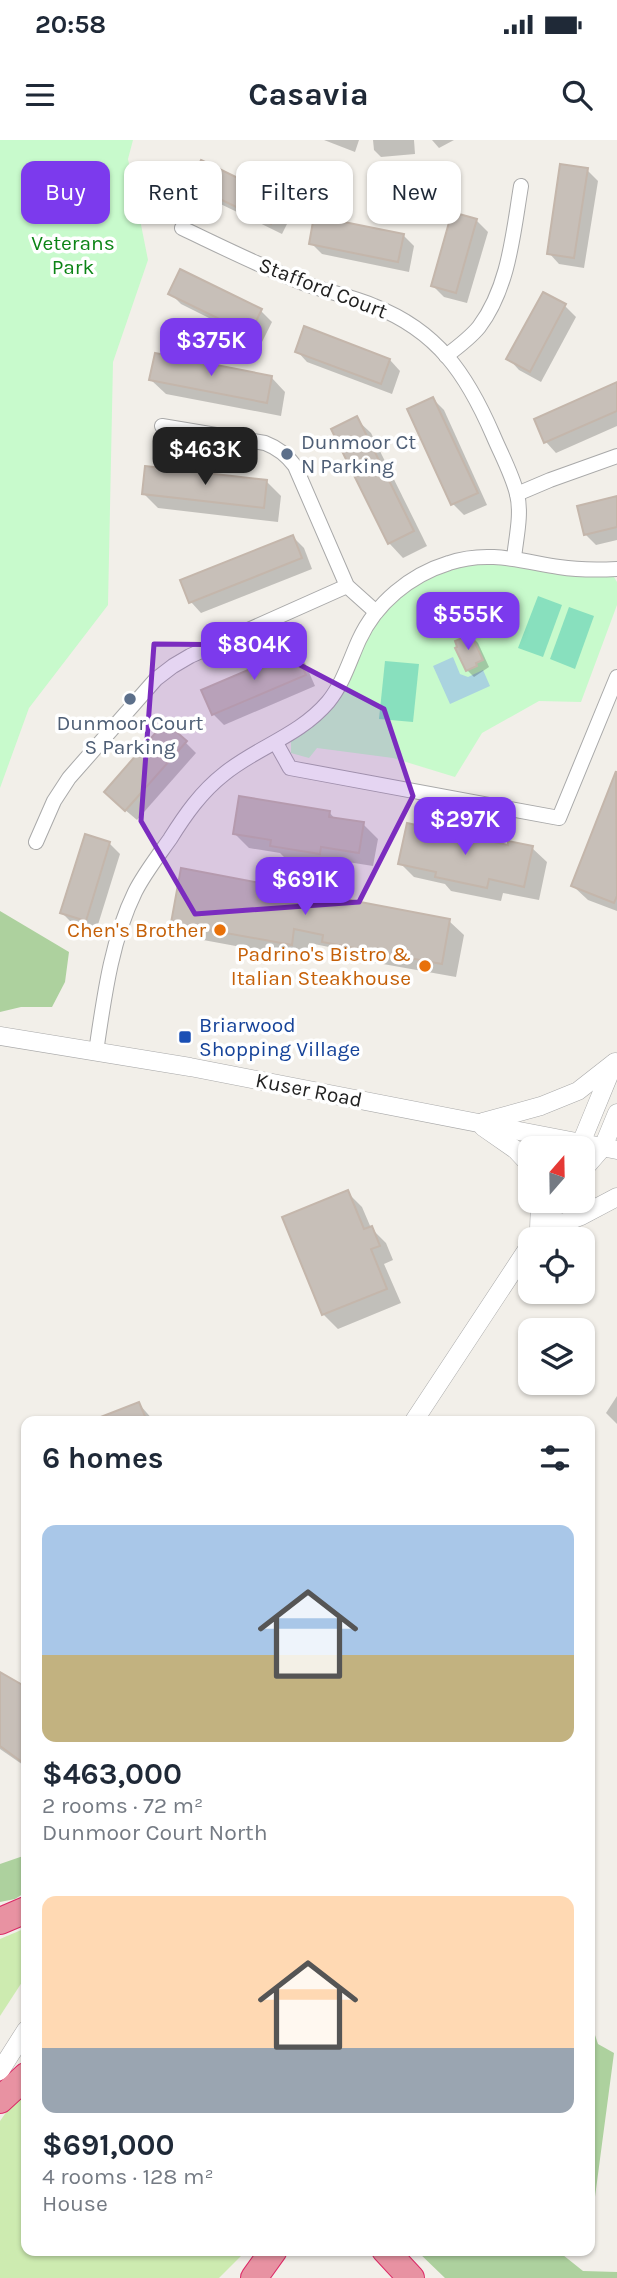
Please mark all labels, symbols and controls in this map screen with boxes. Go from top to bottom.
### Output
text: 20:58 [35,9,106,40]
icon: menu [21,76,59,114]
text: Casavia [248,76,369,113]
icon: search [558,76,596,114]
chip: Buy [21,161,110,224]
chip: Rent [124,161,222,224]
chip: Filters [236,161,353,224]
chip: New [367,161,461,224]
park label: Veterans Park [31,231,115,279]
street label: Stafford Court [255,253,391,324]
pin: $375K [162,318,260,378]
text: $375K [176,327,246,354]
pin: $463K [156,428,254,487]
place label: Dunmoor Ct N Parking [301,430,416,478]
text: $463K [169,436,241,463]
marker: Dunmoor Ct N Parking [279,446,295,462]
pin: $555K [419,592,517,652]
text: $555K [432,601,504,628]
pin: $804K [205,622,303,682]
text: $804K [217,631,291,658]
marker: Dunmoor Court S Parking [122,691,138,707]
place label: Dunmoor Court S Parking [57,711,204,759]
pin: $297K [416,798,514,857]
text: $297K [430,806,500,833]
pin: $691K [256,858,354,917]
text: $691K [271,866,339,893]
place label: Chen's Brother [67,918,206,942]
marker: Chen's Brother [212,922,228,938]
place label: Padrino's Bistro & Italian Steakhouse [231,942,411,990]
marker: Padrino's Bistro & Italian Steakhouse [417,958,433,974]
place label: Briarwood Shopping Village [199,1013,360,1061]
marker: Briarwood Shopping Village [177,1029,193,1045]
street label: Kuser Road [254,1068,364,1112]
north arrow [518,1136,595,1213]
map controls [518,1136,595,1395]
button: locate [518,1227,595,1304]
button: layers [518,1318,595,1395]
icon: filters [536,1439,574,1477]
text: 6 homes [42,1440,164,1476]
icon: home [245,1571,371,1697]
text: $463,000 [42,1756,182,1792]
text: 2 rooms · 72 m² [42,1792,203,1819]
text: Dunmoor Court North [42,1819,268,1846]
icon: home [245,1942,371,2068]
text: $691,000 [42,2127,174,2163]
text: 4 rooms · 128 m² [42,2163,214,2190]
text: House [42,2190,108,2217]

